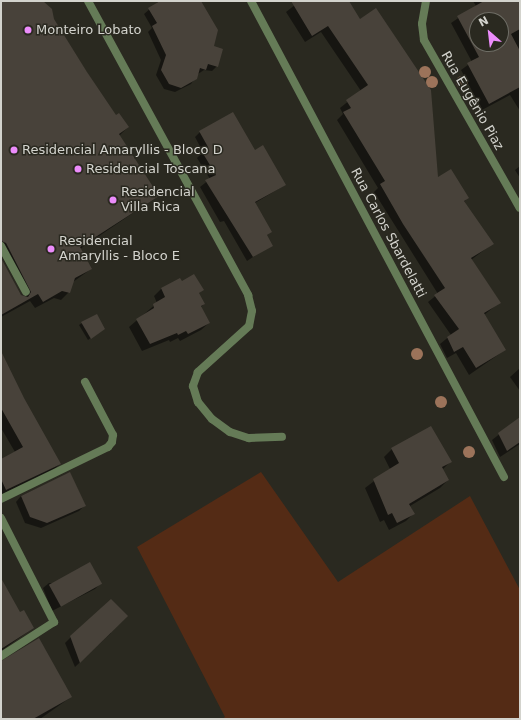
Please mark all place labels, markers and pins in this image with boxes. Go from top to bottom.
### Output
place label: Monteiro Lobato [36,22,141,38]
marker: Monteiro Lobato [23,25,33,35]
place label: Residencial Amaryllis - Bloco D [22,142,223,158]
marker: Residencial Amaryllis - Bloco D [9,145,19,155]
place label: Residencial Toscana [86,161,216,177]
marker: Residencial Toscana [73,164,83,174]
place label: Residencial Villa Rica [121,185,195,216]
marker: Residencial Villa Rica [108,195,118,205]
place label: Residencial Amaryllis - Bloco E [59,234,180,265]
marker: Residencial Amaryllis - Bloco E [46,244,56,254]

